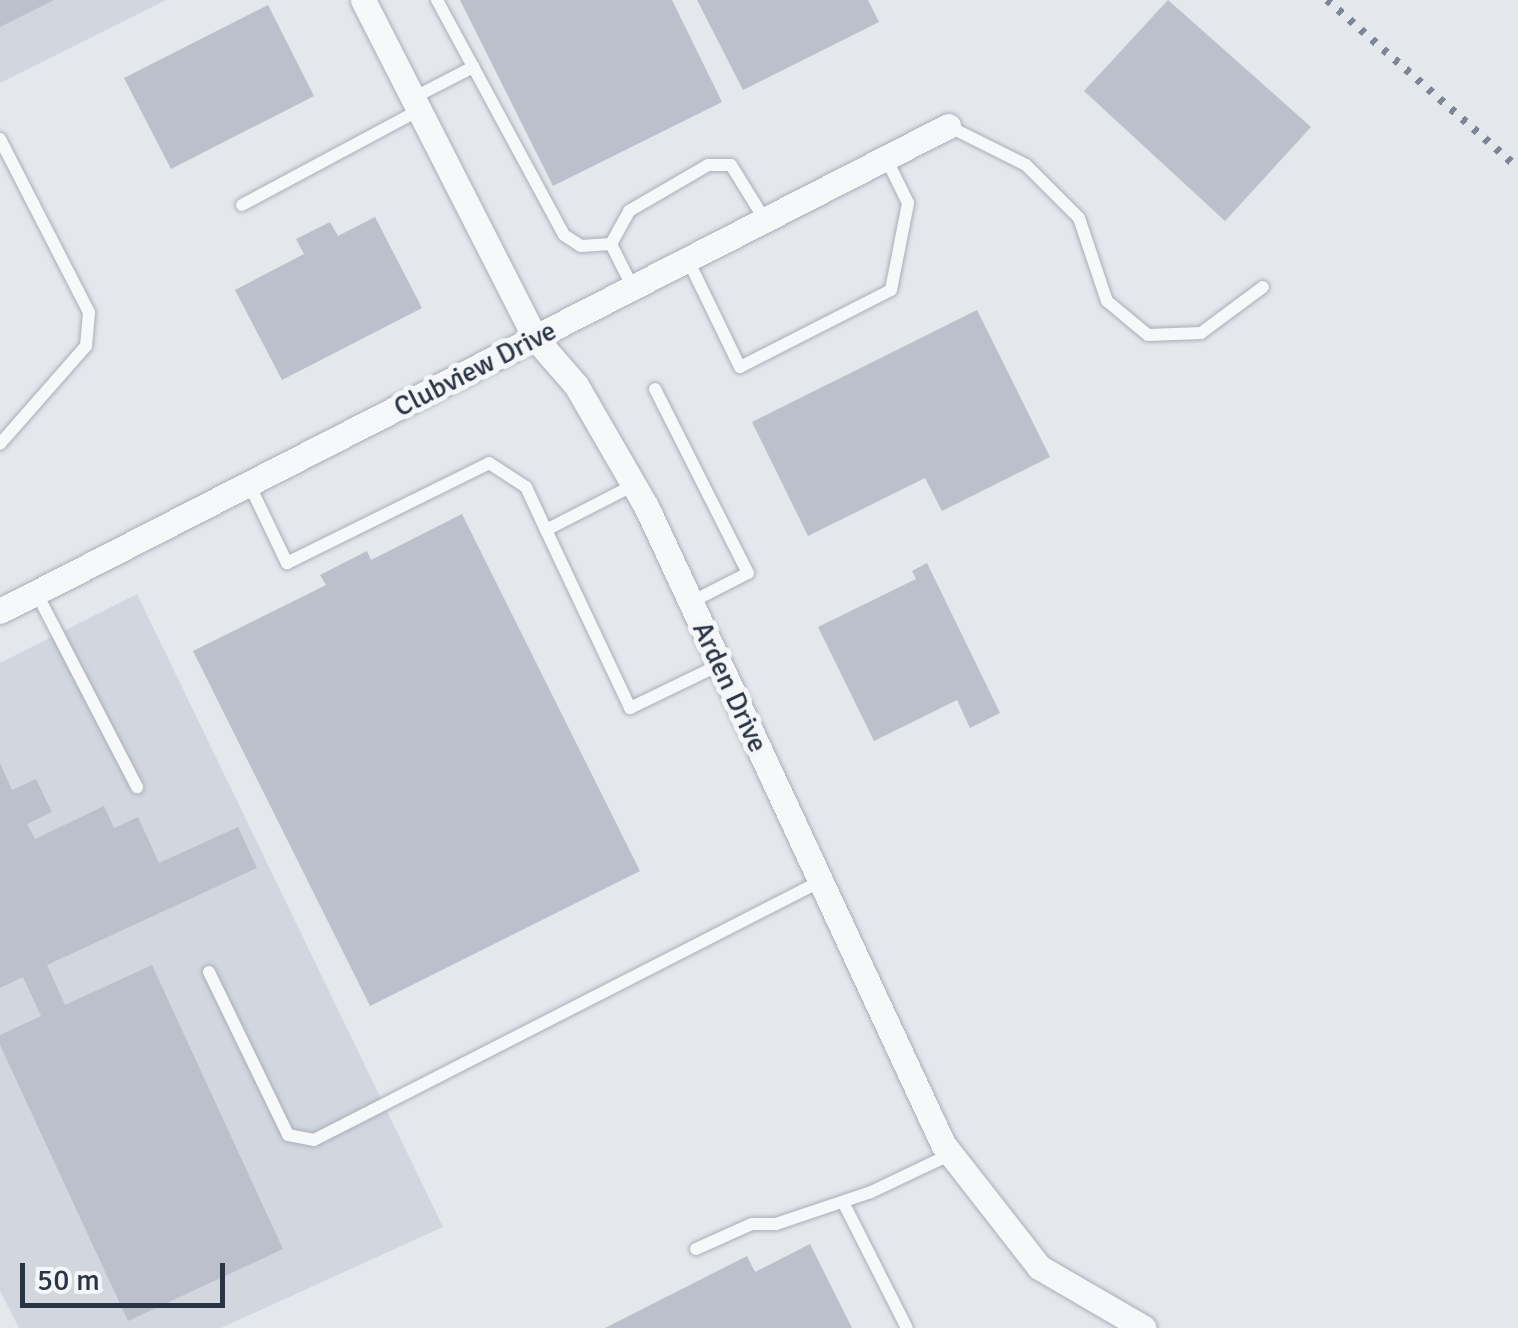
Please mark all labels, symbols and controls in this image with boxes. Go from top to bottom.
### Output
street label: Clubview Drive [388,314,562,424]
street label: Arden Drive [685,616,775,758]
scale bar [25,1243,230,1305]
text: 50 m [37,1262,100,1299]

